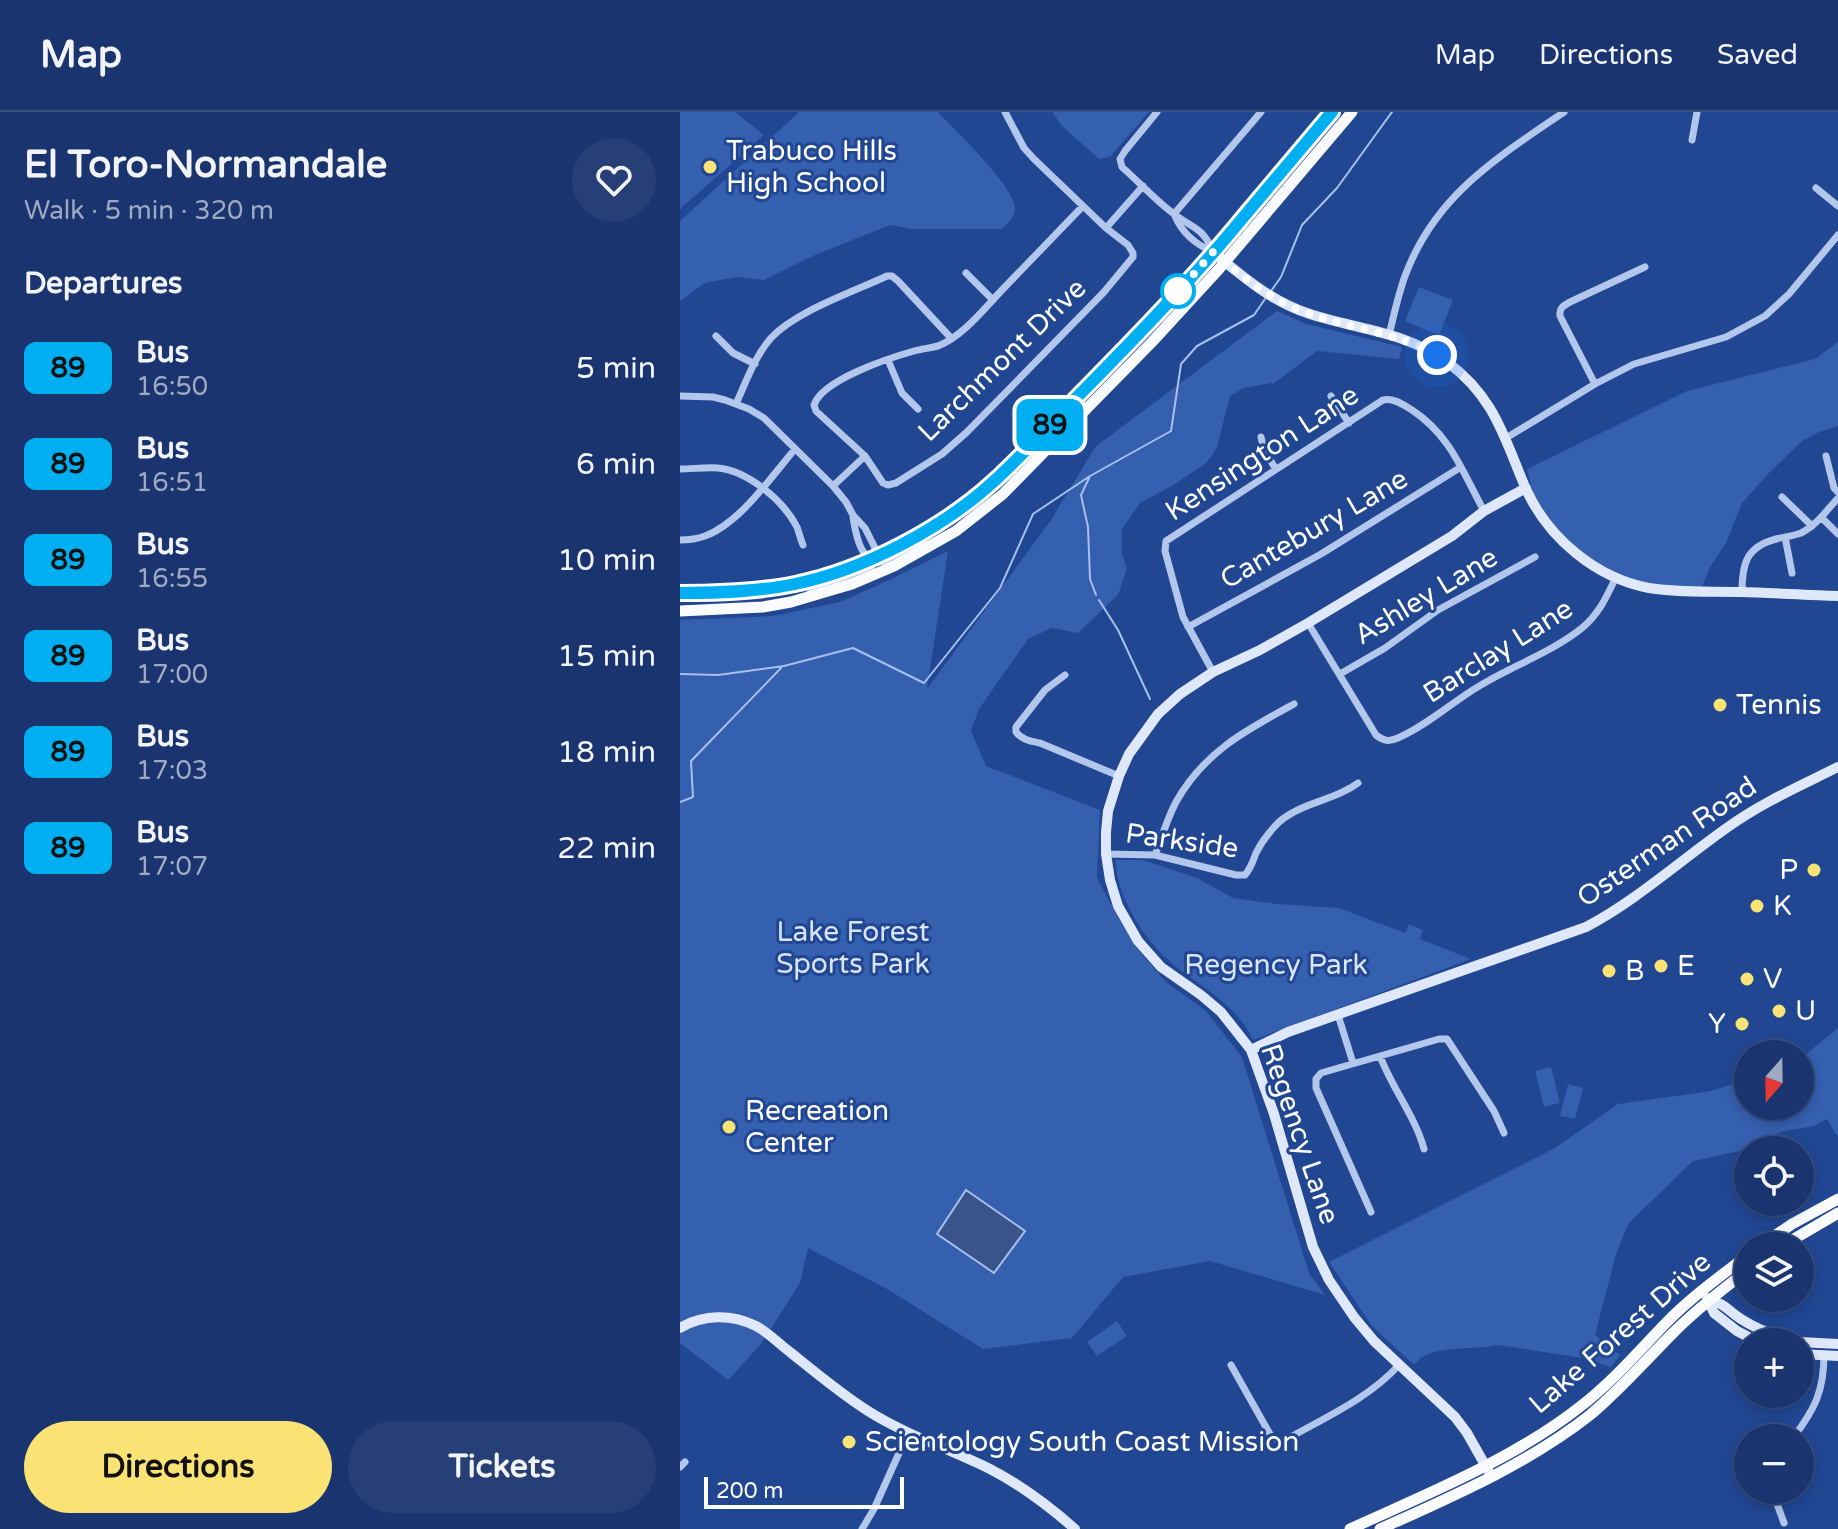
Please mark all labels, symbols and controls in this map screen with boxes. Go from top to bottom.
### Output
text: Map [40,32,122,78]
text: Map [1435,38,1495,72]
text: Directions [1539,38,1673,72]
text: Saved [1717,38,1798,72]
place label: Trabuco Hills High School [726,134,897,200]
button: heart [572,138,656,222]
text: El Toro-Normandale [24,142,387,188]
marker: Trabuco Hills High School [701,158,719,176]
text: Walk · 5 min · 320 m [24,195,274,226]
text: Departures [24,265,182,302]
street label: Larchmont Drive [911,271,1093,449]
unlabelled marker [1161,274,1195,308]
text: Bus [136,334,189,371]
your location [1417,335,1457,375]
text: 5 min [576,350,656,387]
text: 89 [50,351,86,385]
text: 16:50 [136,371,208,402]
street label: Kensington Lane [1159,378,1365,528]
line badge: 89 [1014,399,1086,451]
text: 89 [1032,408,1068,442]
text: Bus [136,430,189,467]
text: 6 min [576,446,656,483]
text: 89 [50,447,86,481]
street label: Cantebury Lane [1214,462,1414,596]
text: 16:51 [136,467,208,498]
text: Bus [136,526,189,563]
street label: Ashley Lane [1348,540,1504,652]
text: 10 min [557,542,656,579]
text: 89 [50,543,86,577]
text: 16:55 [136,563,208,594]
street label: Barclay Lane [1417,592,1579,710]
text: Bus [136,622,189,659]
text: 15 min [557,638,656,675]
text: 89 [50,639,86,673]
text: 17:00 [136,659,208,690]
place label: Tennis [1736,688,1822,722]
marker: Tennis [1711,696,1729,714]
text: Bus [136,718,189,755]
text: 18 min [557,734,656,771]
text: 89 [50,735,86,769]
text: 17:03 [136,755,208,786]
street label: Osterman Road [1571,769,1763,915]
text: Bus [136,814,189,851]
street label: Parkside [1123,816,1241,866]
text: 22 min [557,830,656,867]
text: 89 [50,831,86,865]
text: 17:07 [136,851,208,882]
place label: P [1779,853,1798,887]
marker: P [1805,861,1823,879]
place label: K [1773,889,1792,923]
marker: K [1748,897,1766,915]
park label: Lake Forest Sports Park [776,915,930,981]
park label: Regency Park [1184,948,1368,982]
place label: E [1677,949,1695,983]
place label: B [1625,954,1644,988]
marker: E [1652,957,1670,975]
marker: B [1600,962,1618,980]
place label: V [1763,962,1782,996]
marker: V [1738,970,1756,988]
place label: U [1795,994,1816,1028]
marker: U [1770,1002,1788,1020]
place label: Y [1708,1007,1726,1041]
marker: Y [1733,1015,1751,1033]
street label: Regency Lane [1253,1039,1347,1229]
north arrow [1734,1040,1814,1120]
map controls [1734,1040,1814,1504]
place label: Recreation Center [745,1094,889,1160]
marker: Recreation Center [720,1118,738,1136]
button: locate [1734,1136,1814,1216]
button: layers [1734,1232,1814,1312]
street label: Lake Forest Drive [1522,1245,1718,1421]
button: + [1734,1328,1814,1408]
button: Directions [24,1421,332,1513]
button: Tickets [348,1421,656,1513]
button: − [1734,1424,1814,1504]
place label: Scientology South Coast Mission [865,1425,1299,1459]
marker: Scientology South Coast Mission [840,1433,858,1451]
scale bar [704,1473,904,1509]
text: 200 m [716,1478,783,1504]

